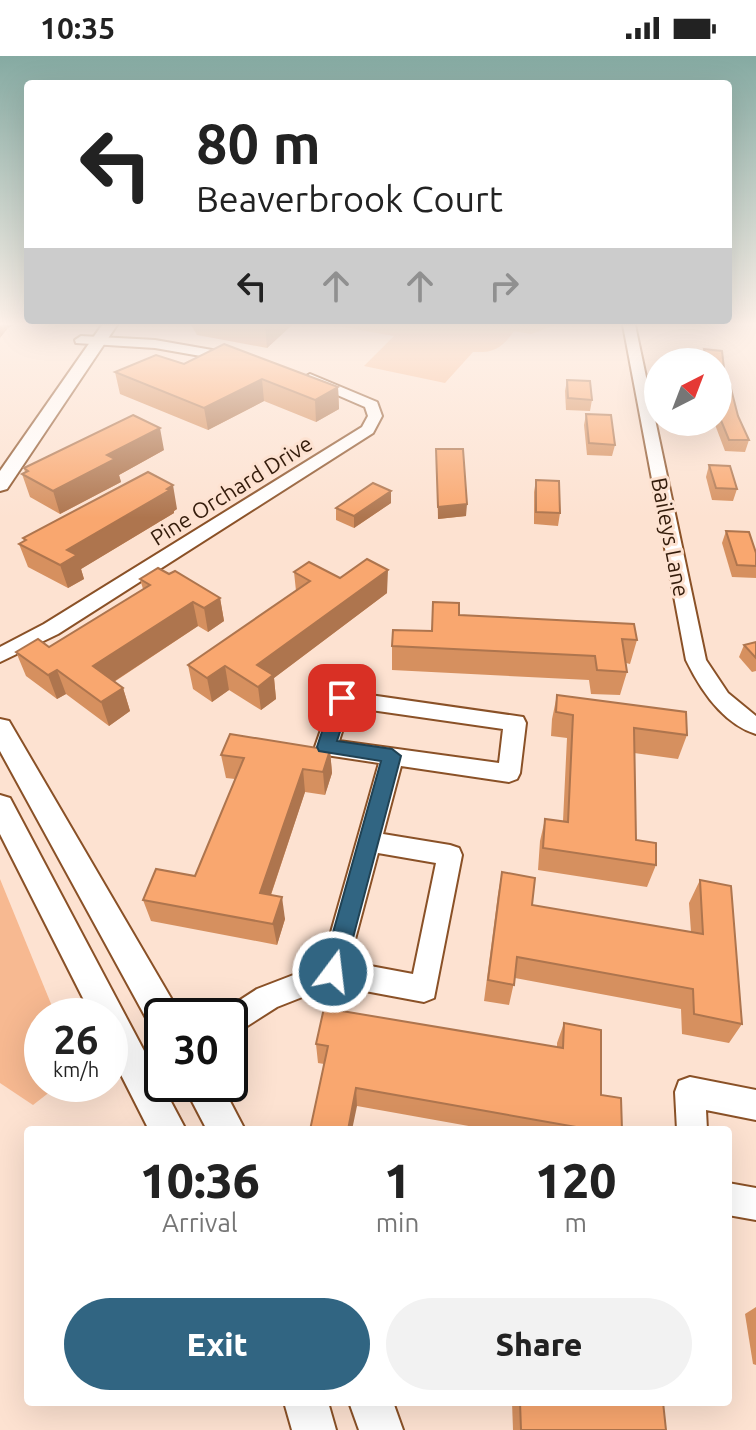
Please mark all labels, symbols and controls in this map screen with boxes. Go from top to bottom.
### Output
text: 10:35 [40,11,115,45]
icon: left [64,112,168,216]
text: 80 m [196,112,321,175]
text: Beaverbrook Court [196,178,503,219]
icon: left [230,264,274,308]
icon: ahead [314,264,358,308]
icon: ahead [398,264,442,308]
icon: right [482,264,526,308]
north arrow [644,348,732,436]
map controls [644,348,732,436]
street label: Pine Orchard Drive [146,430,316,550]
street label: Baileys Lane [647,475,695,599]
pin [308,664,376,732]
icon: arrive [320,676,364,720]
position arrow [291,930,375,1014]
speed limit sign: 30 [144,998,248,1102]
text: 26 [53,1017,99,1062]
text: km/h [53,1058,99,1081]
text: 10:36 [140,1153,260,1207]
text: 1 [384,1153,411,1207]
text: 120 [535,1153,616,1207]
text: Arrival [162,1208,238,1237]
text: min [376,1208,419,1237]
text: m [564,1208,587,1237]
button: Exit [64,1298,370,1390]
button: Share [386,1298,692,1390]

